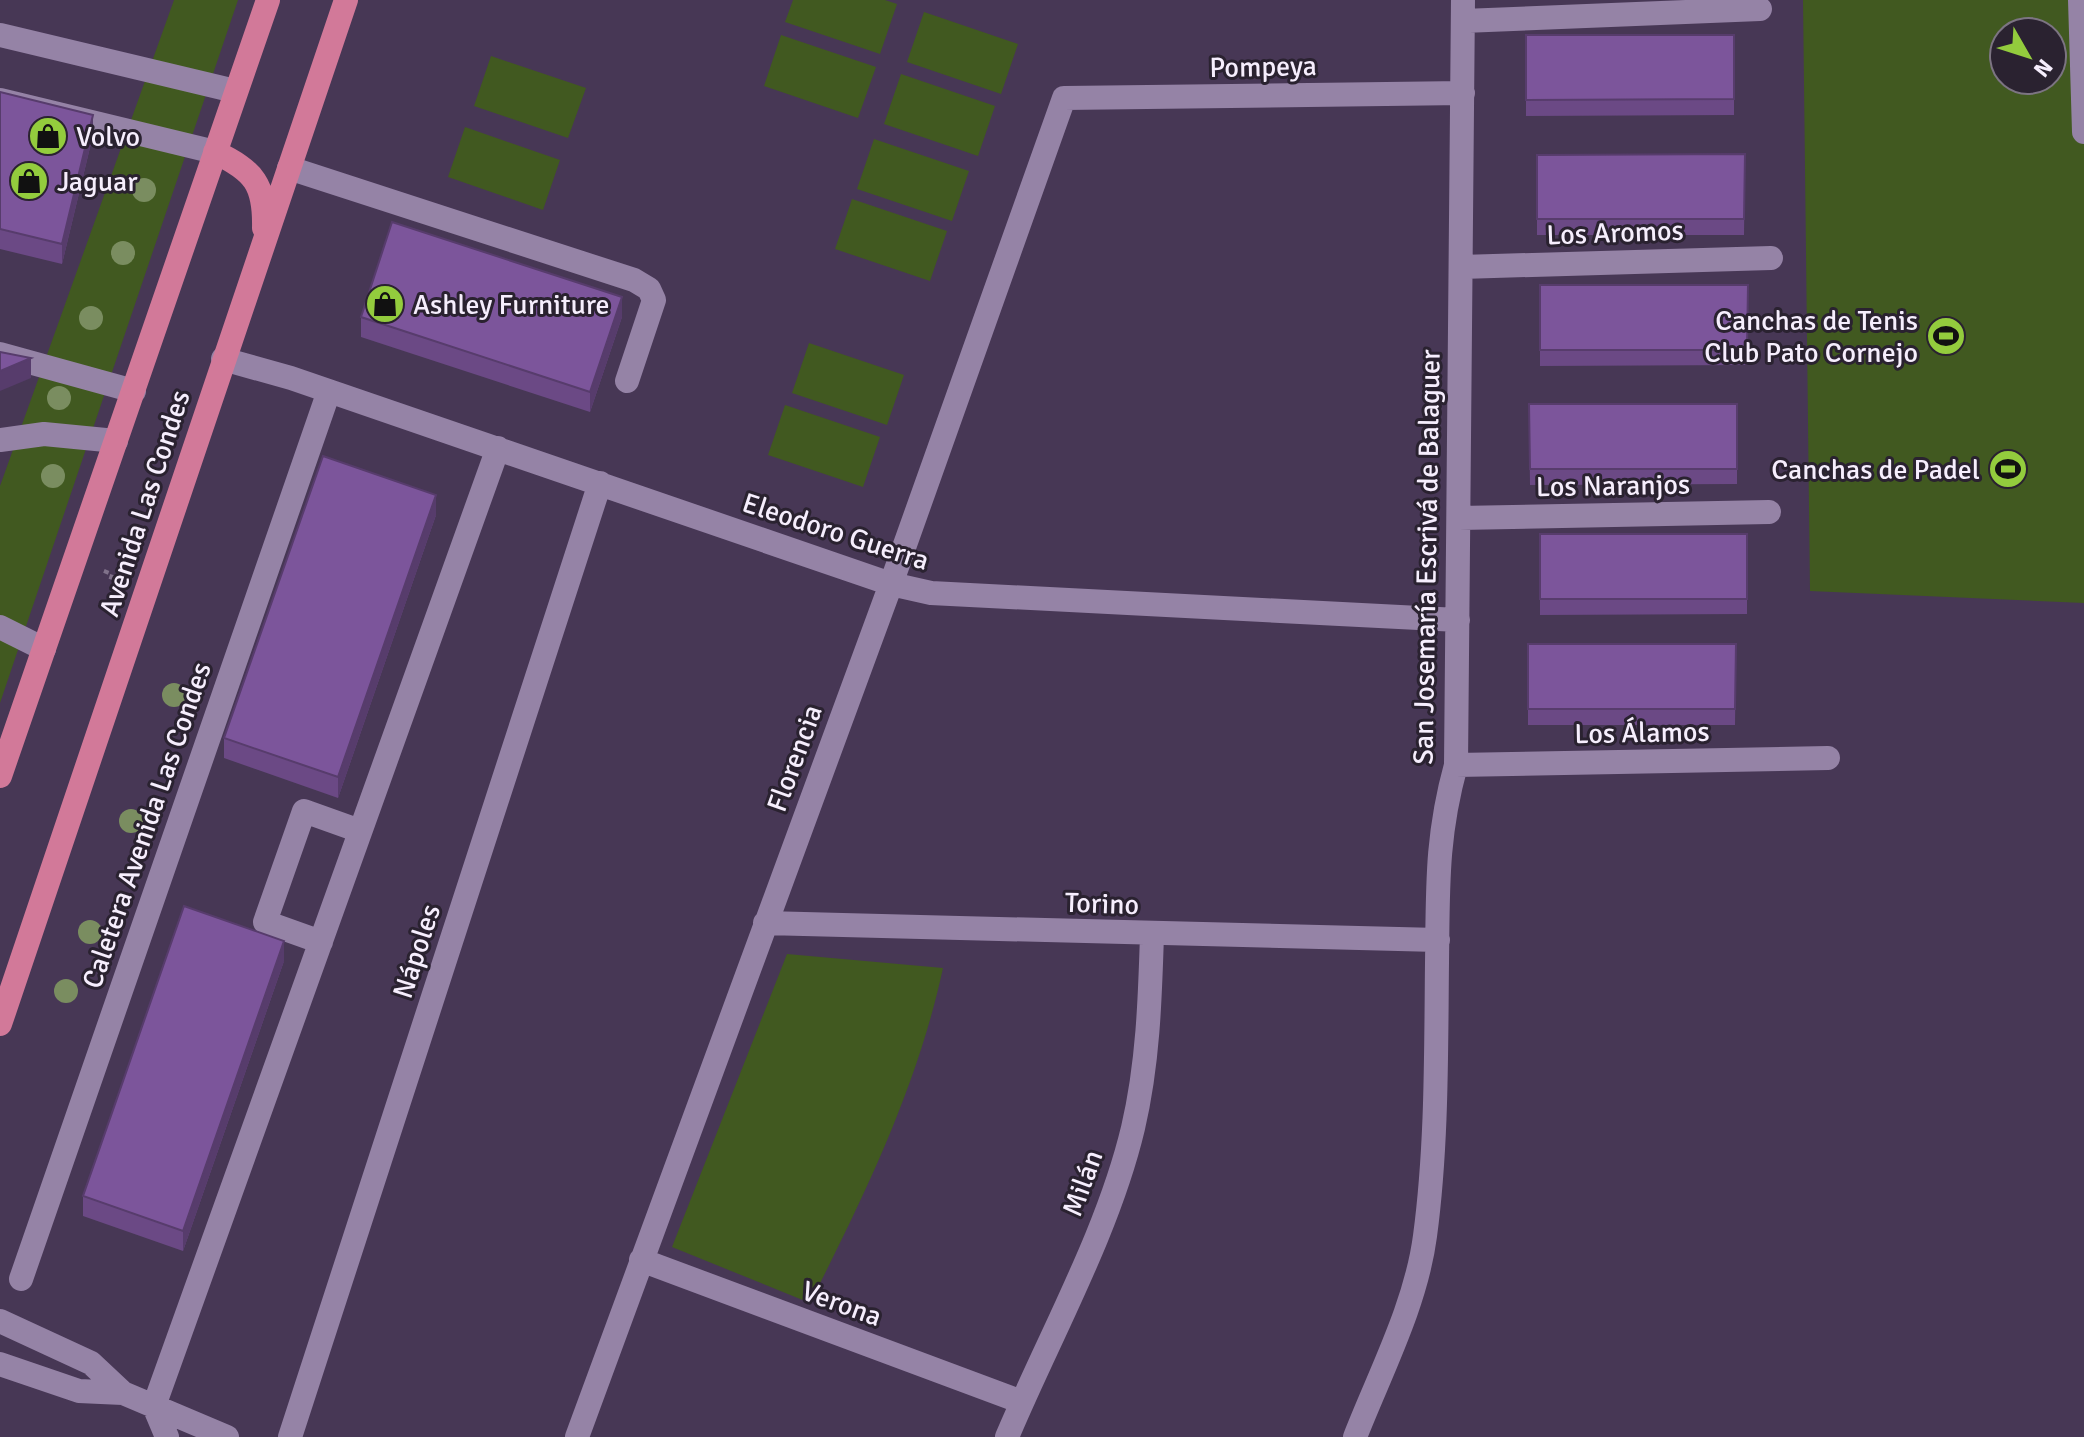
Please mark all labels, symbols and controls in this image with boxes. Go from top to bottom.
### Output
north arrow [1988,16,2068,96]
street label: Pompeya [1209,49,1317,85]
text: N [2028,54,2058,83]
shop icon: Volvo [27,115,69,157]
place label: Volvo [76,120,140,154]
shop icon: Jaguar [8,160,50,202]
place label: Jaguar [57,165,138,199]
street label: Los Aromos [1546,214,1684,252]
shop icon: Ashley Furniture [364,283,406,325]
place label: Ashley Furniture [413,288,610,322]
place label: Canchas de Tenis Club Pato Cornejo [1704,304,1918,370]
sports icon: Canchas de Tenis Club Pato Cornejo [1925,315,1967,357]
street label: San Josemaría Escrivá de Balaguer [1406,349,1448,765]
street label: Avenida Las Condes [92,386,198,621]
sports icon: Canchas de Padel [1987,448,2029,490]
place label: Canchas de Padel [1771,453,1980,487]
street label: Los Naranjos [1536,468,1690,504]
street label: Eleodoro Guerra [738,486,933,578]
street label: Caletera Avenida Las Condes [75,658,219,993]
street label: Florencia [760,700,830,817]
street label: Los Álamos [1574,715,1710,751]
street label: Torino [1064,886,1140,922]
street label: Nápoles [386,900,448,1003]
street label: Milán [1055,1146,1111,1221]
street label: Verona [797,1274,886,1334]

